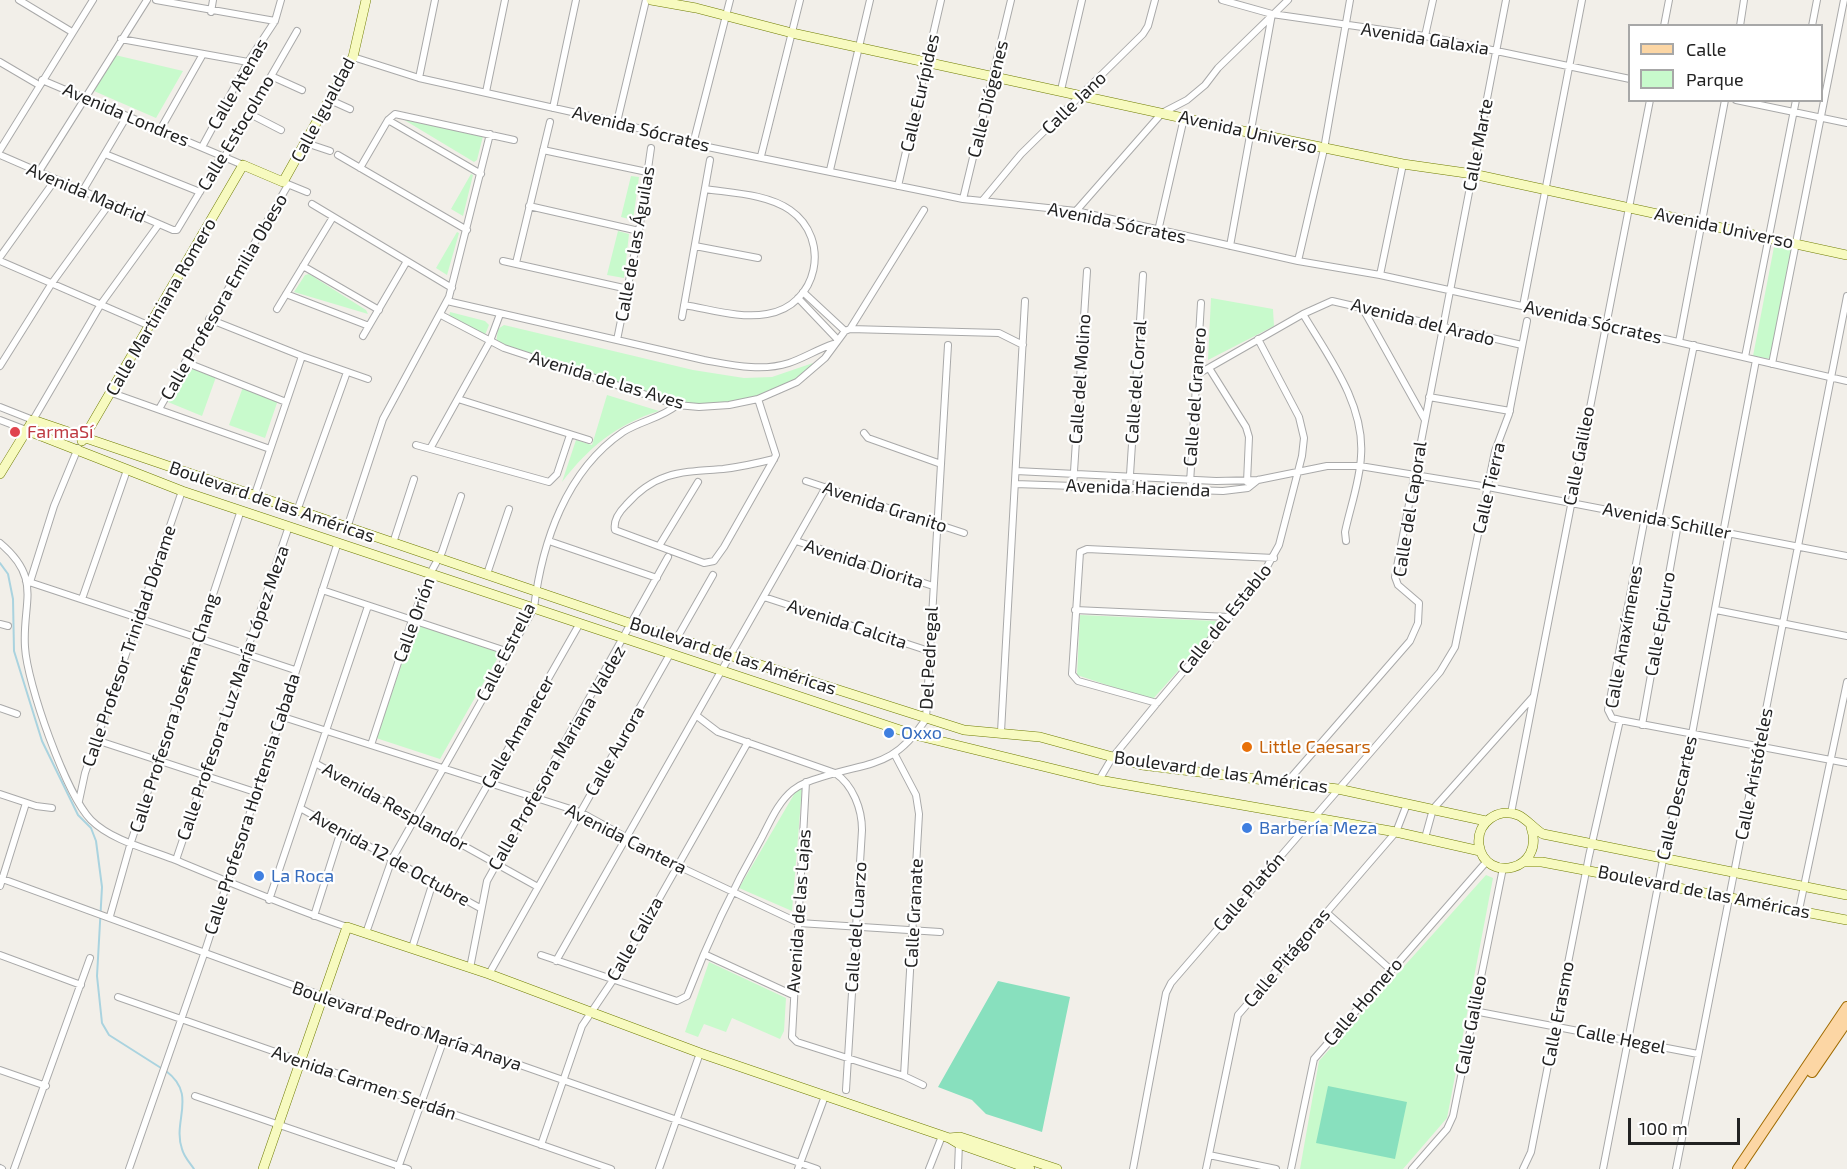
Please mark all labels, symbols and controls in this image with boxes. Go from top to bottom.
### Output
street label: Avenida Galaxia [1359,18,1491,60]
legend [1628,24,1823,102]
street label: Calle Eurípides [896,32,944,154]
street label: Calle Atenas [203,35,273,133]
street label: Calle Diógenes [963,38,1013,160]
text: Calle [1686,38,1727,60]
street label: Calle Igualdad [286,54,360,166]
street label: Calle Jano [1037,67,1111,139]
text: Parque [1686,68,1744,90]
street label: Calle Estocolmo [193,71,279,195]
street label: Avenida Londres [60,79,192,151]
street label: Calle Marte [1458,97,1498,193]
street label: Avenida Sócrates [570,101,712,157]
street label: Avenida Universo [1177,106,1319,158]
street label: Avenida Madrid [23,158,149,228]
street label: Calle de las Águilas [611,165,659,323]
street label: Calle Profesora Emilia Obeso [156,190,292,404]
street label: Avenida Sócrates [1046,198,1188,248]
street label: Avenida Universo [1652,203,1796,253]
street label: Calle Martiniana Romero [101,214,221,400]
street label: Avenida del Arado [1349,294,1497,350]
street label: Avenida Sócrates [1522,296,1664,348]
street label: Calle del Molino [1065,313,1095,445]
street label: Calle del Corral [1121,319,1151,445]
street label: Calle del Granero [1179,327,1211,467]
street label: Avenida de las Aves [527,346,687,414]
street label: Calle Galileo [1559,404,1599,508]
place label: FarmaSí [27,421,94,443]
marker: FarmaSí [8,425,22,439]
street label: Calle del Caporal [1389,440,1431,578]
street label: Calle Tierra [1468,440,1510,536]
street label: Boulevard de las Américas [166,457,378,547]
street label: Avenida Hacienda [1065,475,1211,501]
street label: Avenida Granito [820,477,950,537]
street label: Avenida Schiller [1601,498,1733,544]
street label: Calle Profesor Trinidad Dórame [77,522,181,770]
street label: Avenida Diorita [802,535,926,593]
street label: Calle Profesora Luz María López Meza [172,543,294,843]
street label: Calle del Establo [1174,559,1276,679]
street label: Calle Anaxímenes [1601,564,1647,710]
street label: Calle Epicuro [1640,570,1680,678]
street label: Calle Orión [389,575,439,665]
street label: Calle Profesora Josefina Chang [125,590,223,836]
street label: Avenida Calcita [784,594,910,654]
street label: Calle Estrella [472,599,540,705]
street label: Del Pedregal [916,606,942,710]
street label: Boulevard de las Américas [627,612,839,700]
street label: Calle Profesora Mariana Valdez [484,642,630,874]
street label: Calle Profesora Hortensia Cabada [199,671,305,937]
street label: Calle Amanecer [477,672,559,792]
street label: Calle Aurora [581,702,649,800]
street label: Calle Aristóteles [1731,706,1777,842]
place label: Oxxo [901,722,942,744]
marker: Oxxo [882,726,896,740]
street label: Calle Descartes [1652,734,1702,862]
place label: Little Caesars [1259,736,1371,758]
marker: Little Caesars [1240,740,1254,754]
street label: Boulevard de las Américas [1113,746,1329,798]
street label: Avenida Resplandor [319,758,471,856]
street label: Avenida Cantera [562,799,690,879]
street label: Avenida 12 de Octubre [306,805,474,911]
place label: Barbería Meza [1259,817,1377,839]
marker: Barbería Meza [1240,821,1254,835]
street label: Avenida de las Lajas [783,828,815,994]
street label: Calle Platón [1209,848,1289,936]
street label: Calle Granate [900,858,928,968]
street label: Calle del Cuarzo [841,861,871,993]
street label: Boulevard de las Américas [1596,861,1812,923]
place label: La Roca [271,865,334,887]
marker: La Roca [252,869,266,883]
street label: Calle Caliza [602,893,668,985]
street label: Calle Pitágoras [1239,904,1335,1012]
street label: Calle Homero [1319,954,1407,1050]
street label: Calle Erasmo [1537,960,1579,1068]
street label: Calle Galileo [1451,973,1491,1077]
street label: Boulevard Pedro María Anaya [289,977,525,1075]
street label: Calle Hegel [1574,1020,1668,1058]
street label: Avenida Carmen Serdán [269,1041,459,1125]
scale bar [1631,1106,1744,1144]
text: 100 m [1639,1117,1688,1139]

